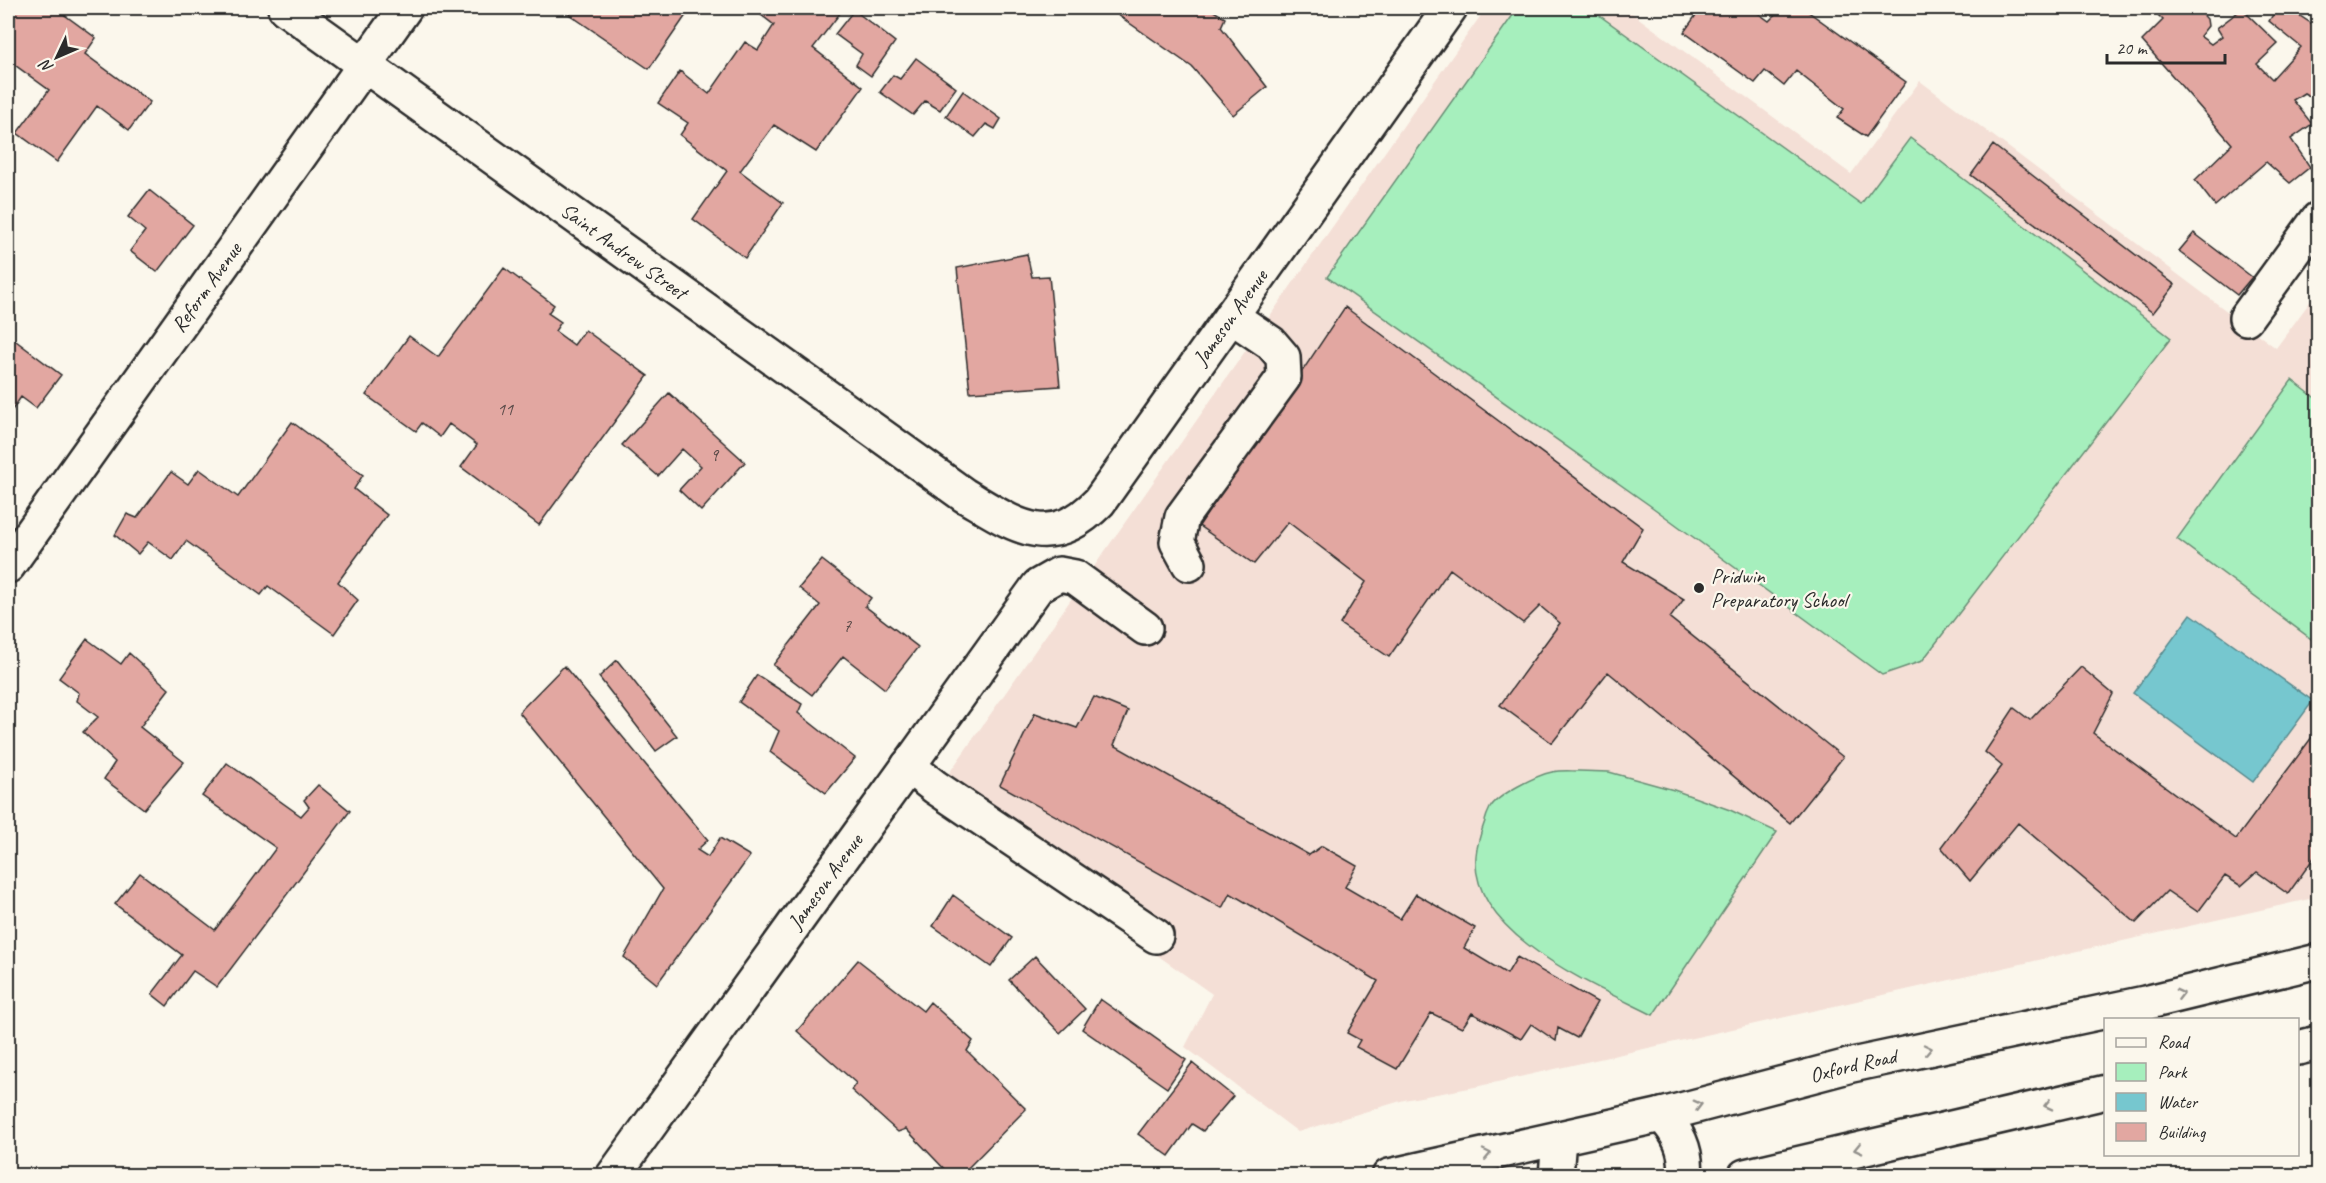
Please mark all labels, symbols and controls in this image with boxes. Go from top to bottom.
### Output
north arrow [27,27,87,87]
scale bar [2107,27,2226,65]
text: 20 m [2116,37,2149,59]
text: N [34,54,58,77]
street label: Saint Andrew Street [556,197,694,307]
street label: Reform Avenue [165,236,248,337]
street label: Jameson Avenue [1187,263,1274,371]
house number: 11 [497,398,514,420]
house number: 9 [710,444,720,466]
place label: Pridwin Preparatory School [1711,563,1850,613]
marker: Pridwin Preparatory School [1692,581,1706,595]
house number: 7 [843,615,852,637]
street label: Jameson Avenue [781,828,869,935]
one-way arrow [2175,989,2185,1002]
legend [2104,1018,2299,1156]
text: Road [2158,1031,2191,1053]
street label: Oxford Road [1807,1042,1902,1089]
one-way arrow [1923,1043,1933,1056]
text: Park [2158,1061,2188,1083]
text: Water [2158,1091,2199,1113]
one-way arrow [2044,1098,2054,1111]
one-way arrow [1693,1100,1703,1113]
text: Building [2158,1121,2207,1143]
one-way arrow [1854,1141,1864,1154]
one-way arrow [1482,1148,1492,1161]

